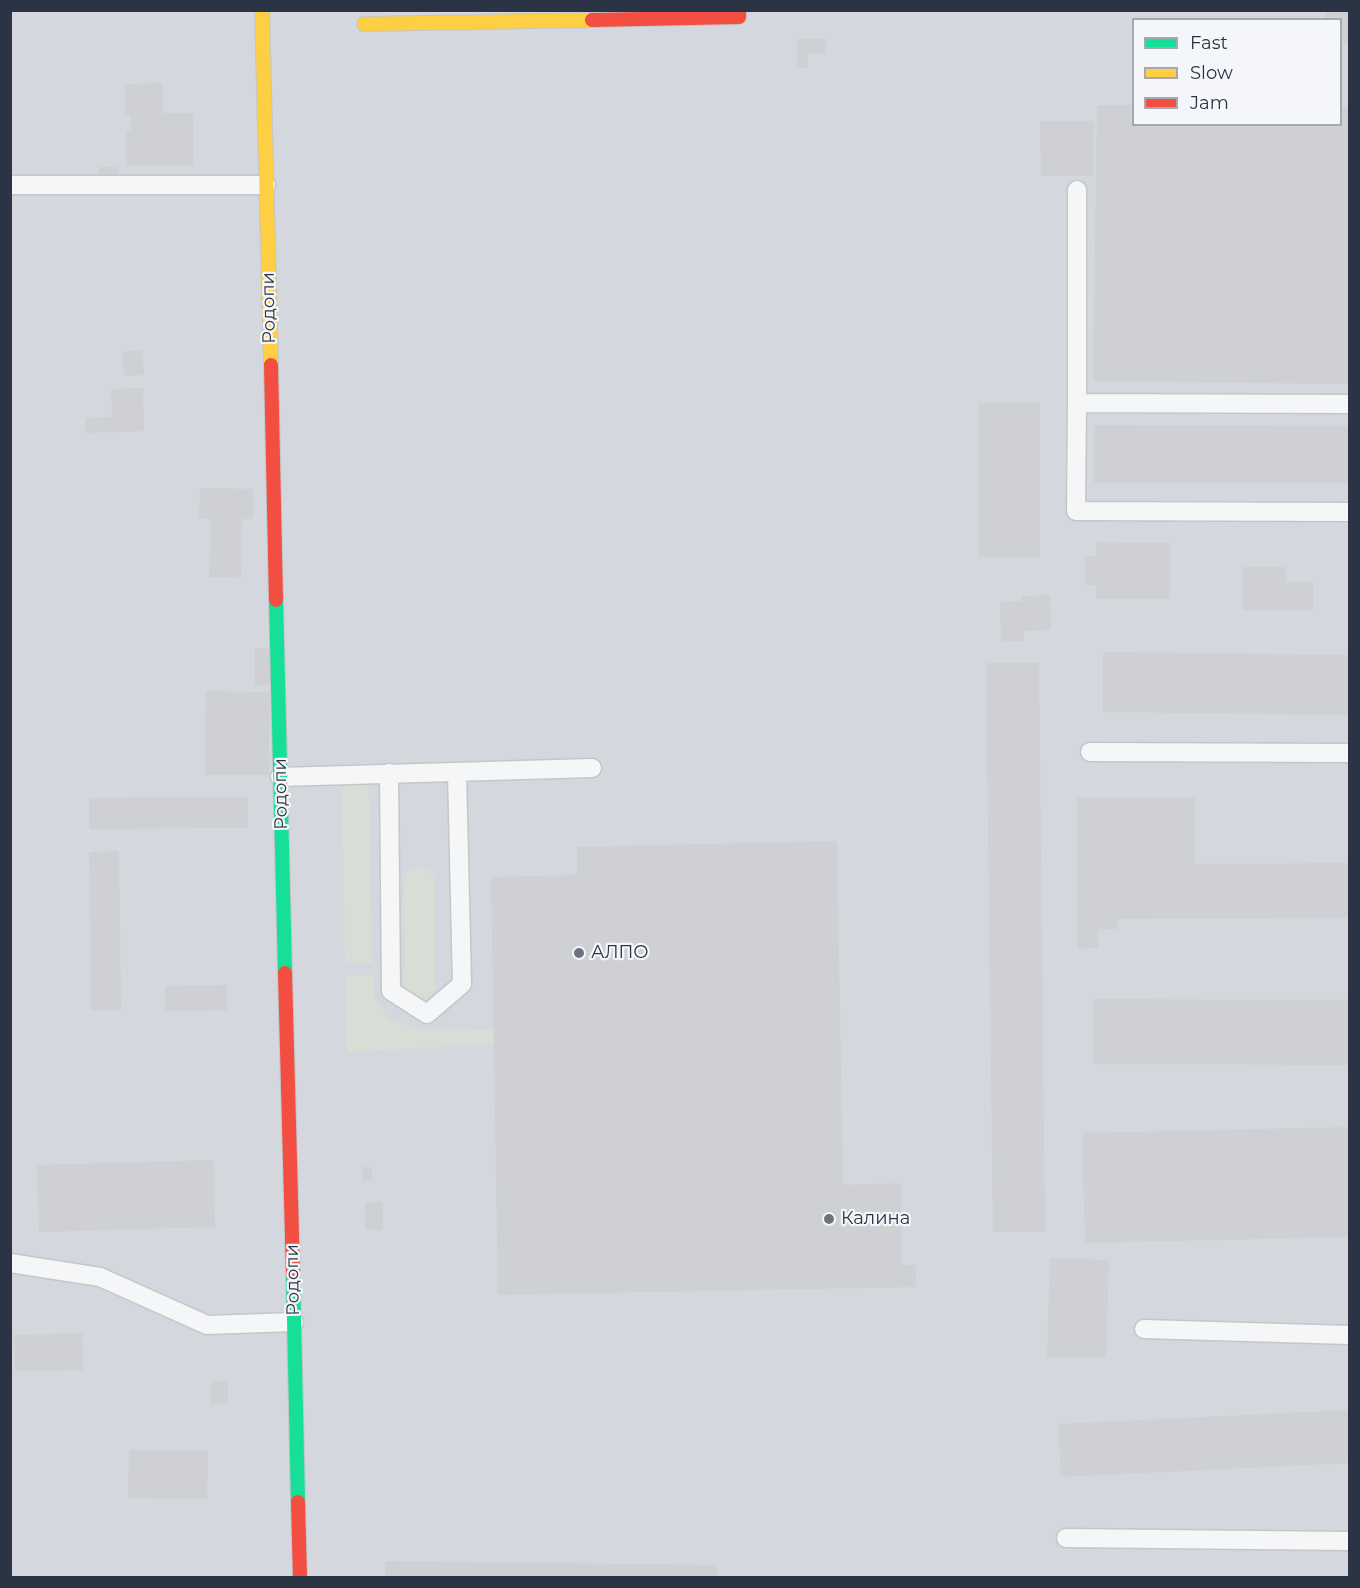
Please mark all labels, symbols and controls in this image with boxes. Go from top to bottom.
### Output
legend [1132,18,1342,126]
text: Fast [1190,32,1228,54]
text: Slow [1190,62,1233,84]
text: Jam [1190,92,1229,114]
street label: Родопи [258,272,280,344]
street label: Родопи [270,758,292,830]
place label: АЛПО [591,942,649,964]
marker: АЛПО [572,946,586,960]
place label: Калина [841,1208,910,1230]
marker: Калина [822,1212,836,1226]
street label: Родопи [282,1244,304,1316]

